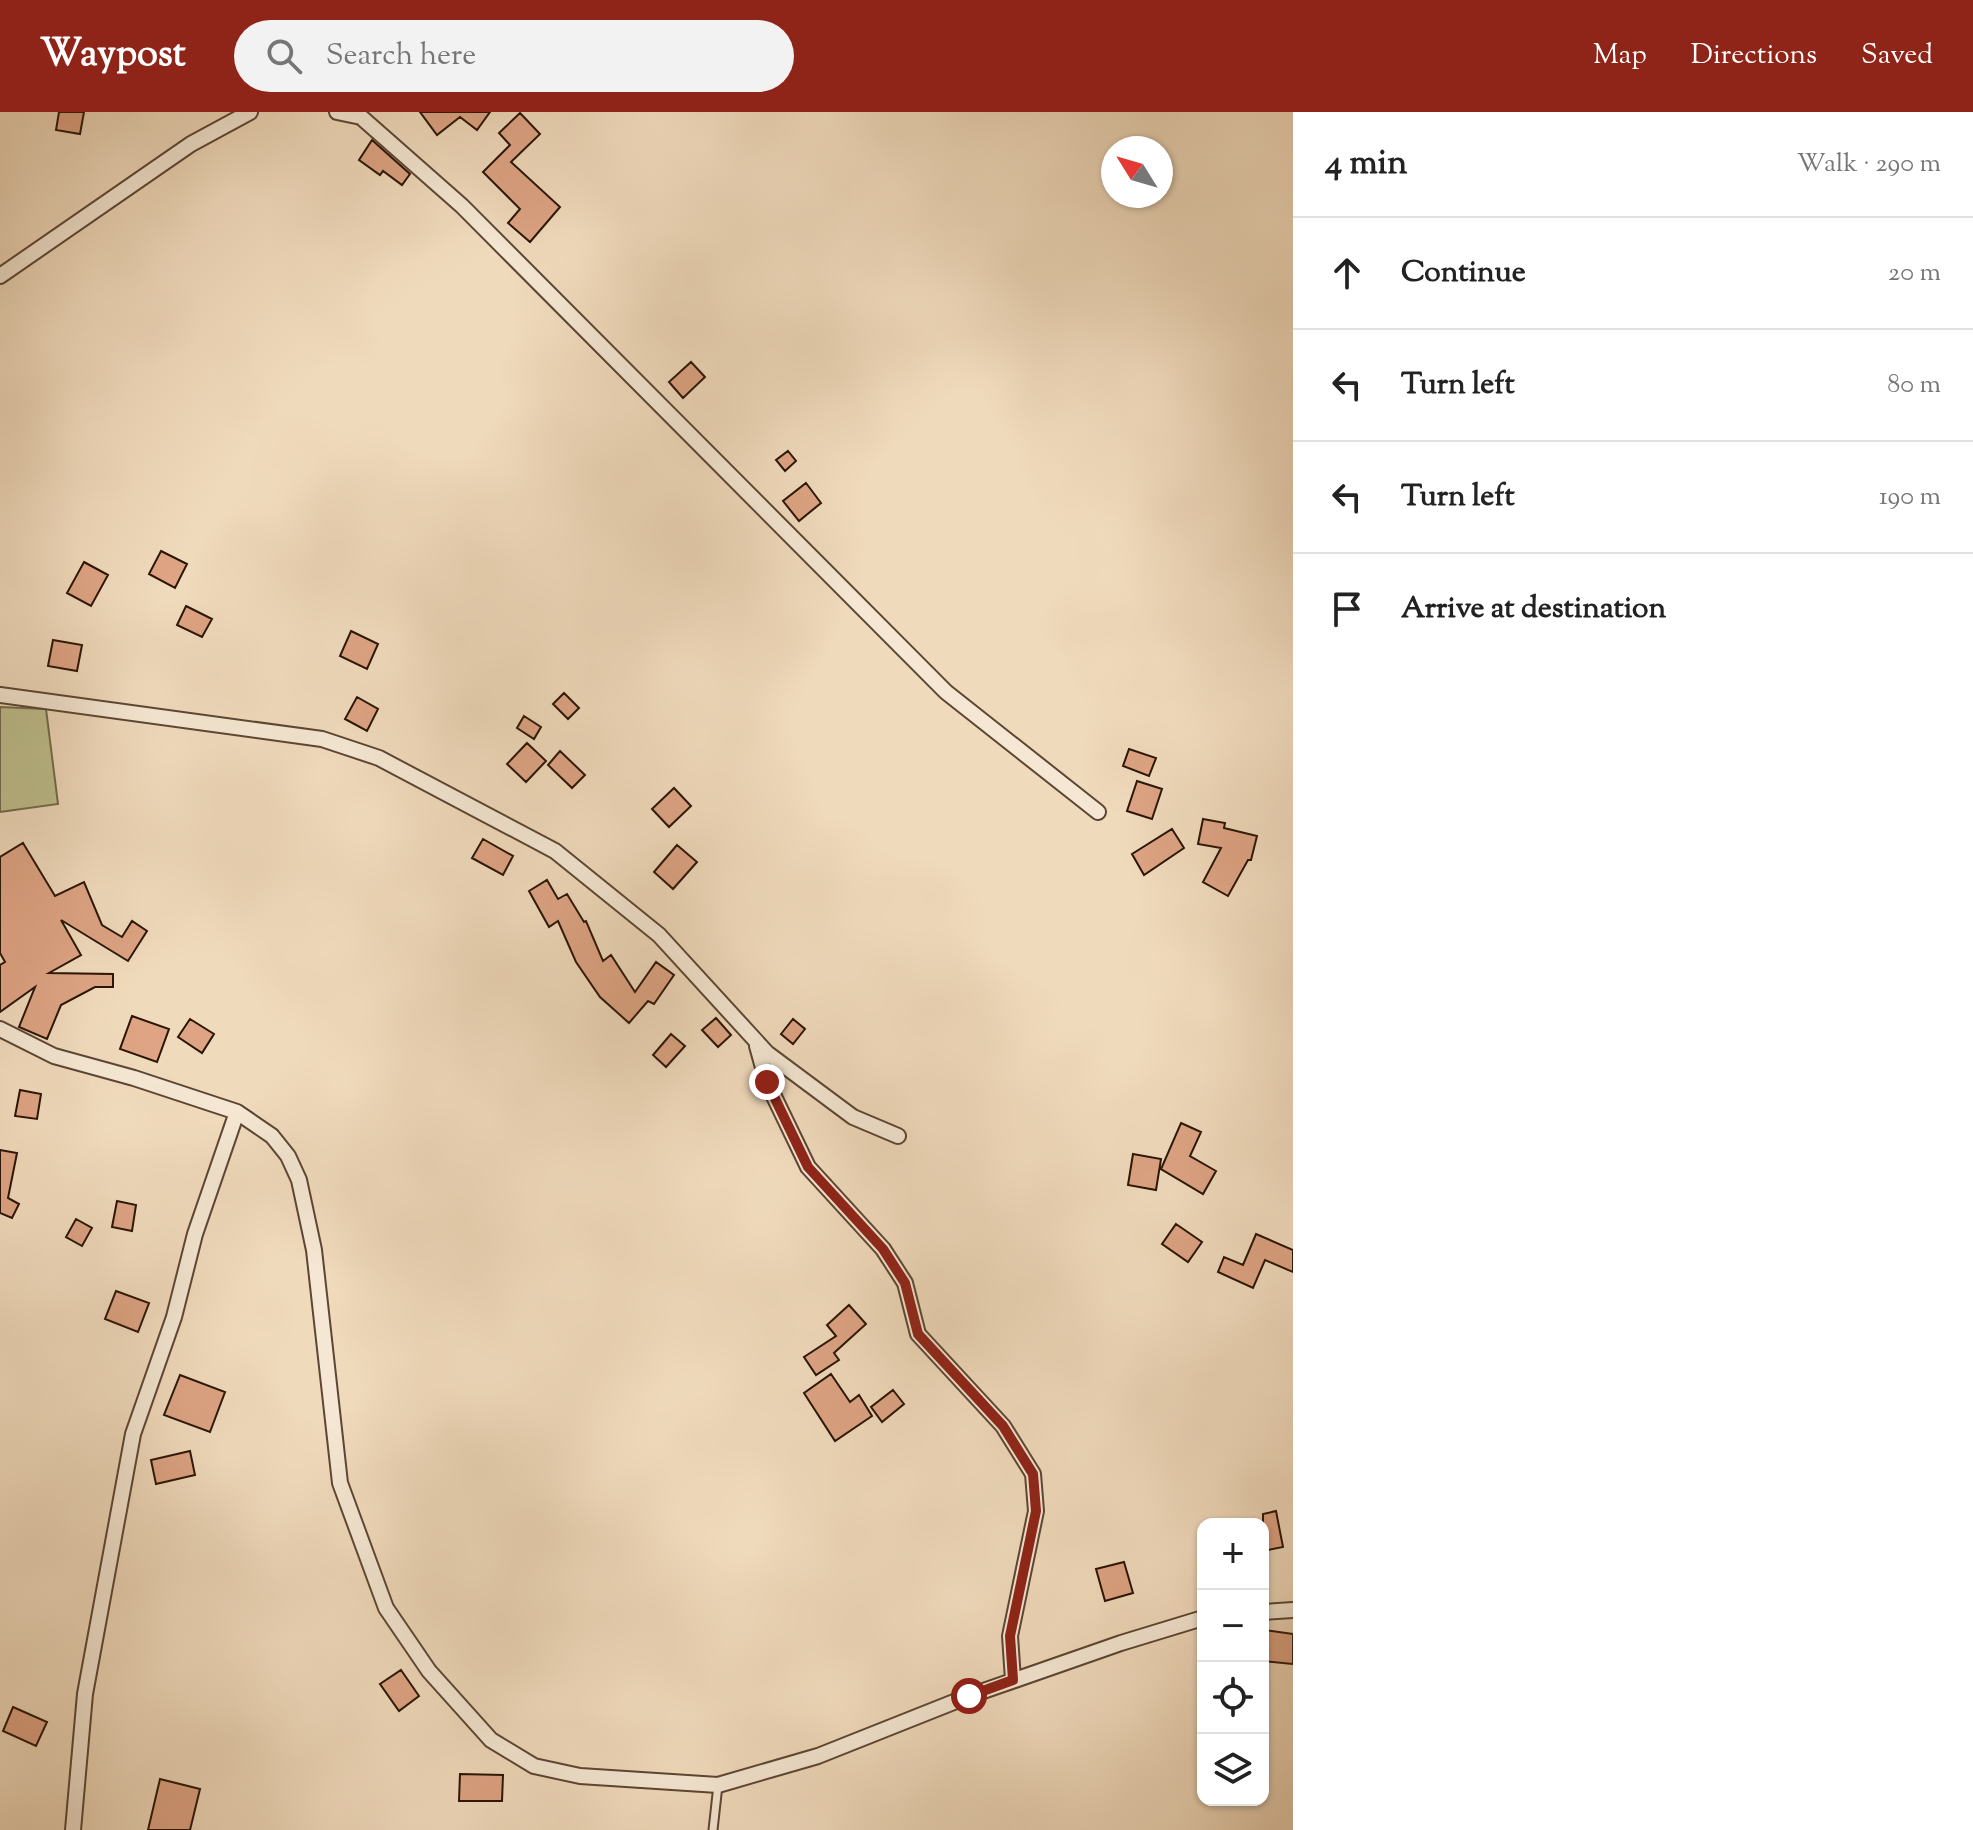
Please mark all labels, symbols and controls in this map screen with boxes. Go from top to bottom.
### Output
search box [234,20,794,92]
text: Waypost [40,29,186,83]
icon: search [262,34,306,78]
text: Search here [326,35,476,78]
text: Map [1593,36,1647,76]
text: Directions [1691,36,1817,76]
text: Saved [1861,36,1933,76]
north arrow [1101,136,1173,208]
text: 4 min [1325,140,1407,189]
text: Walk · 290 m [1797,146,1941,183]
icon: ahead [1325,251,1369,295]
text: Continue [1401,252,1526,295]
text: 20 m [1888,255,1941,292]
icon: left [1325,363,1369,407]
text: Turn left [1401,364,1515,407]
text: 80 m [1887,367,1941,404]
icon: left [1325,475,1369,519]
text: Turn left [1401,476,1515,519]
text: 190 m [1879,479,1941,516]
icon: arrive [1325,587,1369,631]
text: Arrive at destination [1401,588,1666,631]
route end [749,1064,785,1100]
map controls [1197,1518,1269,1806]
button: + [1197,1518,1269,1590]
button: − [1197,1590,1269,1662]
button: locate [1197,1662,1269,1734]
route start [951,1678,987,1714]
button: layers [1197,1734,1269,1806]

